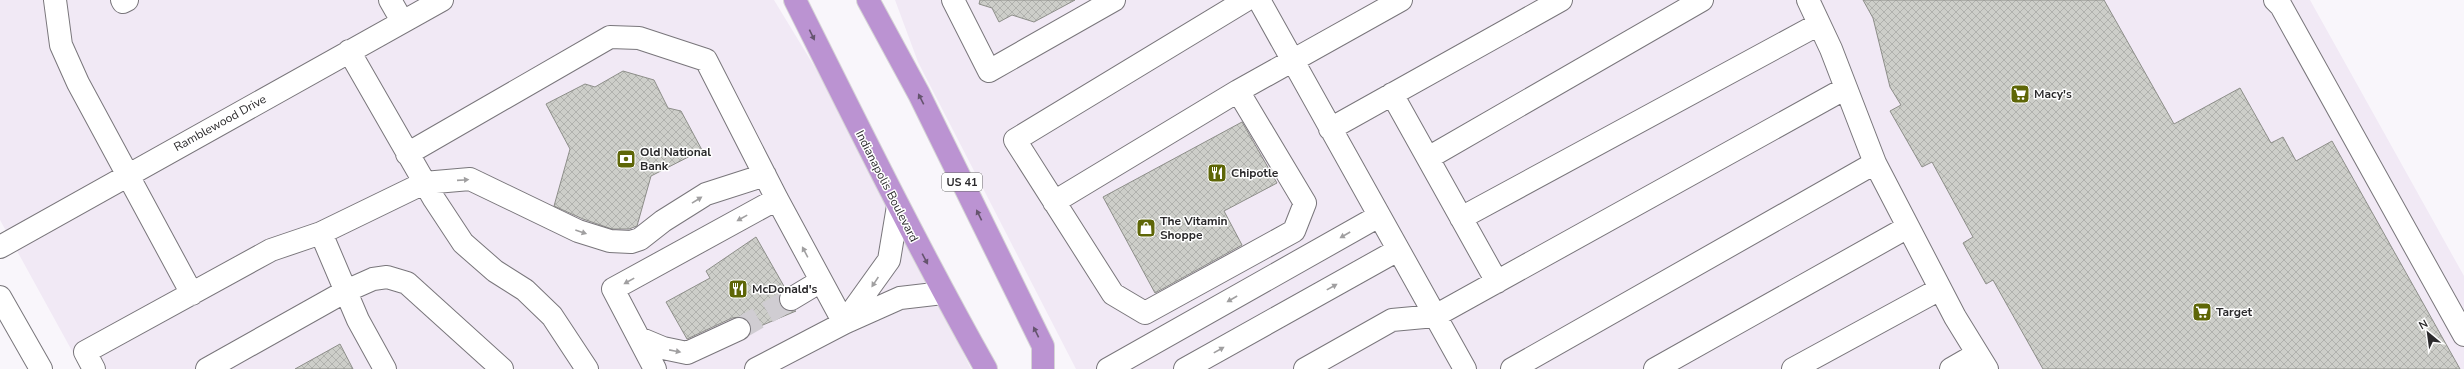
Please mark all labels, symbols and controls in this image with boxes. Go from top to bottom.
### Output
one-way arrow [809,29,815,41]
supermarket icon: Macy's [2009,83,2031,105]
place label: Macy's [2034,86,2072,102]
street label: Ramblewood Drive [171,91,269,155]
one-way arrow [918,93,924,104]
street label: Indianapolis Boulevard [852,128,922,244]
place label: Old National Bank [640,144,711,174]
bank icon: Old National Bank [615,148,637,170]
restaurant icon: Chipotle [1206,162,1228,184]
place label: Chipotle [1231,165,1279,181]
road number: US 41 [942,173,982,191]
one-way arrow [457,177,469,184]
one-way arrow [692,196,702,204]
one-way arrow [975,209,982,221]
place label: The Vitamin Shoppe [1160,213,1228,243]
one-way arrow [737,214,748,221]
shop icon: The Vitamin Shoppe [1135,217,1157,239]
one-way arrow [576,229,588,235]
one-way arrow [1339,231,1351,238]
one-way arrow [802,246,808,257]
one-way arrow [922,253,928,264]
one-way arrow [623,277,635,284]
one-way arrow [871,277,879,287]
restaurant icon: McDonald's [727,278,749,300]
place label: McDonald's [752,281,818,297]
one-way arrow [1327,283,1338,290]
one-way arrow [1226,296,1238,303]
supermarket icon: Target [2191,301,2213,323]
place label: Target [2216,304,2252,320]
north arrow [2408,313,2448,353]
text: N [2416,316,2431,333]
one-way arrow [1033,326,1039,337]
one-way arrow [1213,347,1225,353]
one-way arrow [669,348,682,354]

